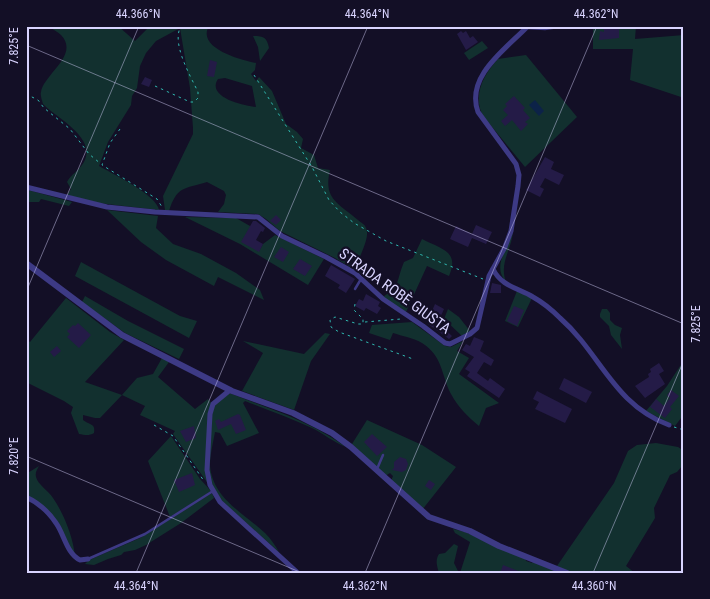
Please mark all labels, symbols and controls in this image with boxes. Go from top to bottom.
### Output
text: 44.366°N [116,7,160,21]
text: 44.364°N [345,7,389,21]
text: 44.362°N [574,7,618,21]
text: 7.825°E [7,27,21,65]
street label: STRADA ROBÈ GIUSTA [336,244,455,338]
text: 7.825°E [689,305,703,343]
text: 7.820°E [7,437,21,475]
text: 44.364°N [114,579,158,593]
text: 44.362°N [343,579,387,593]
text: 44.360°N [572,579,616,593]

